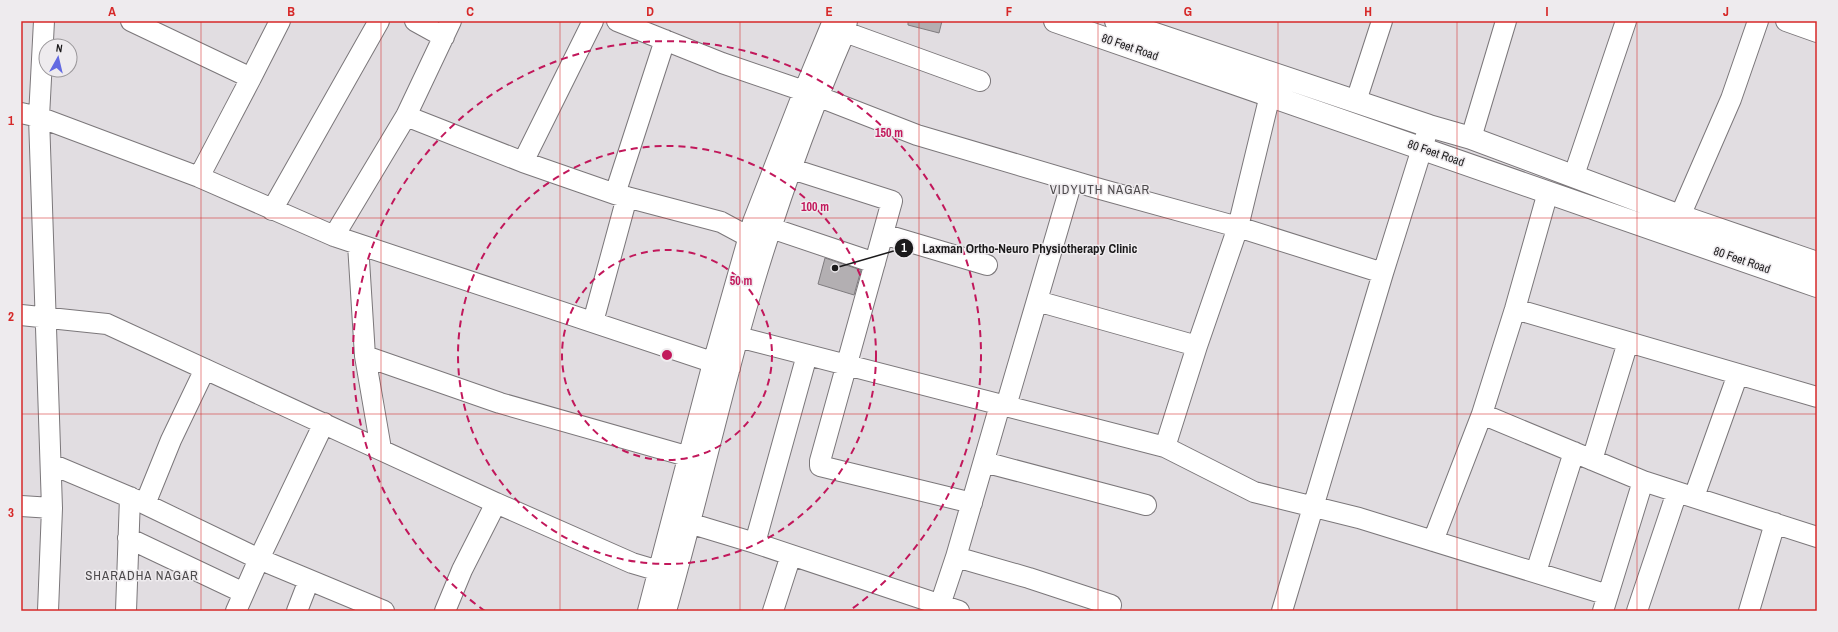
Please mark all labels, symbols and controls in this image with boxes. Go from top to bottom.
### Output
text: A [108,3,116,20]
text: B [287,3,295,20]
text: C [466,3,474,20]
text: D [646,3,654,20]
text: E [825,3,833,20]
text: F [1006,3,1013,20]
text: G [1184,3,1192,20]
text: H [1364,3,1372,20]
text: I [1546,3,1549,20]
text: J [1723,3,1729,20]
street label: 80 Feet Road [1099,30,1161,64]
north arrow [38,38,78,78]
text: N [55,41,64,55]
text: 1 [8,112,14,129]
text: 150 m [875,125,903,141]
street label: 80 Feet Road [1405,136,1467,170]
district label: VIDYUTH NAGAR [1050,181,1150,198]
text: 100 m [801,199,829,215]
callout: Laxman Ortho-Neuro Physiotherapy Clinic [894,236,1145,261]
text: 1 [901,240,907,256]
text: Laxman Ortho-Neuro Physiotherapy Clinic [922,240,1138,257]
street label: 80 Feet Road [1711,243,1773,277]
text: 50 m [730,273,752,289]
text: 2 [8,308,14,325]
centre of rings [660,348,674,362]
text: 3 [8,504,14,521]
district label: SHARADHA NAGAR [85,567,199,584]

